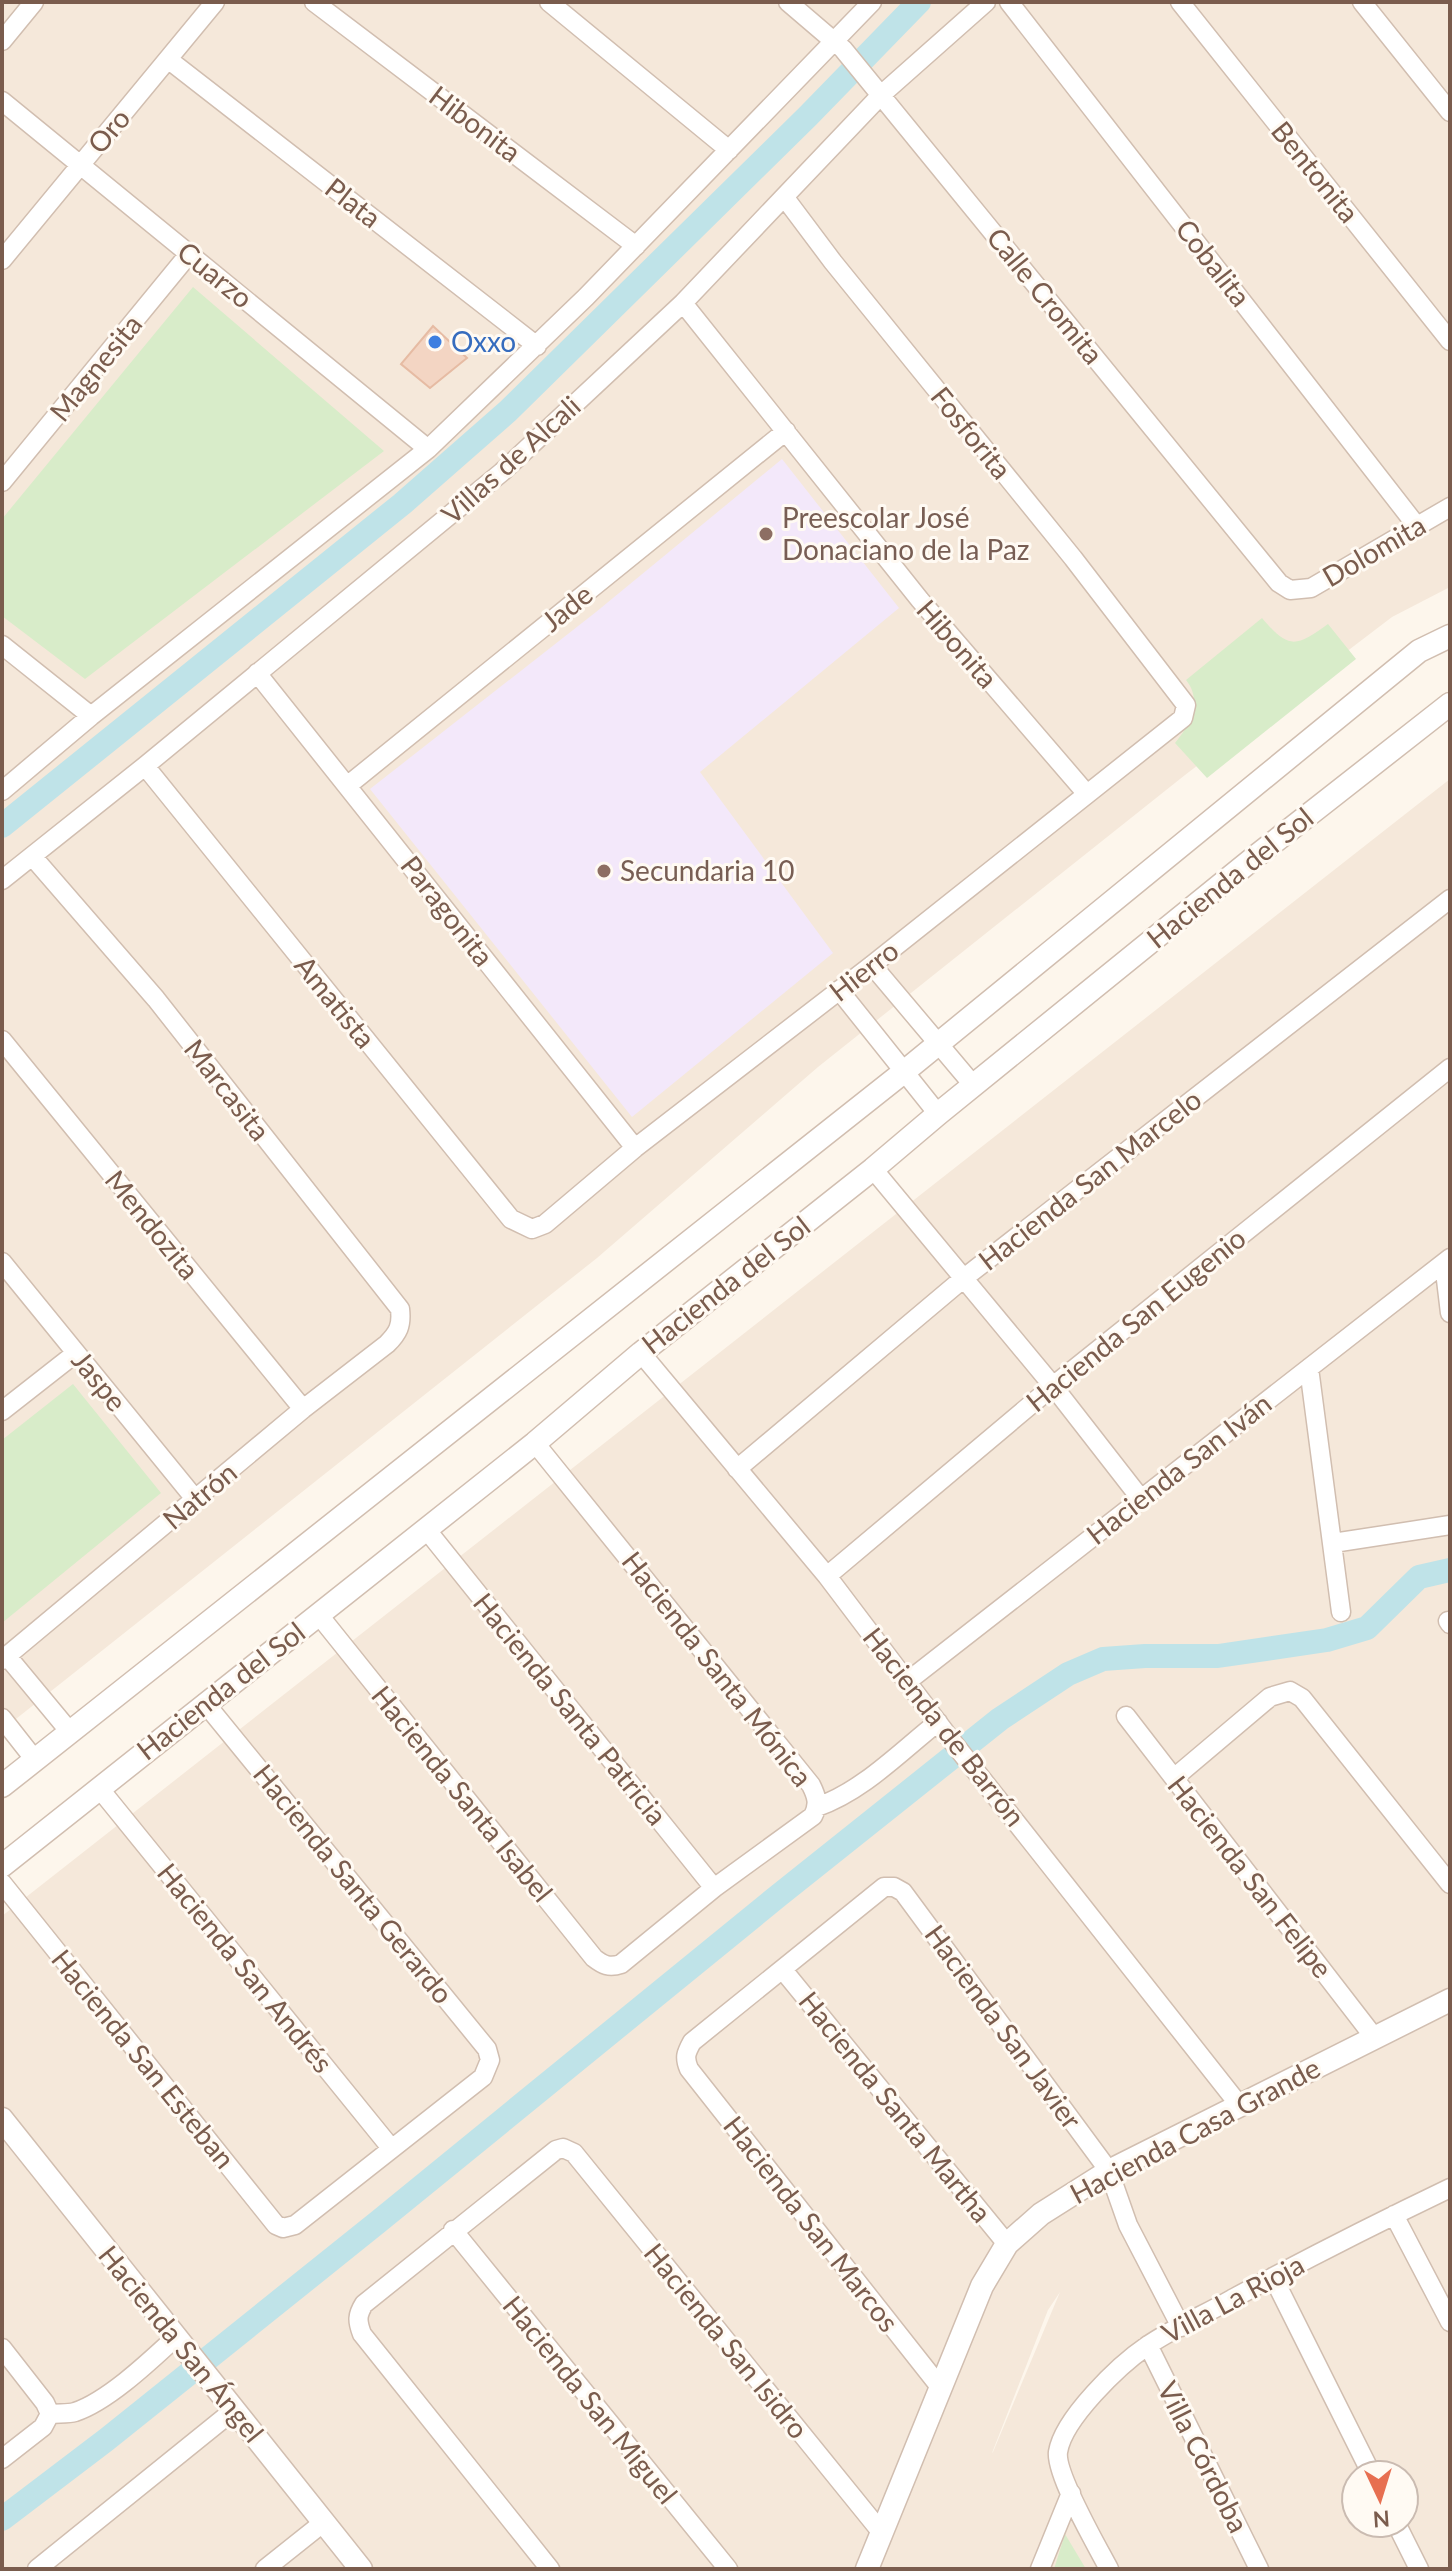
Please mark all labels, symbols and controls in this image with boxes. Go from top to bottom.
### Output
street label: Hibonita [423,78,528,169]
street label: Oro [80,101,137,160]
street label: Bentonita [1265,114,1367,229]
street label: Plata [319,170,388,234]
street label: Cobalita [1169,212,1258,313]
street label: Calle Cromita [980,220,1111,370]
street label: Cuarzo [171,234,260,315]
street label: Magnesita [42,307,148,428]
place label: Oxxo [451,324,516,358]
marker: Oxxo [426,333,444,351]
street label: Fosforita [924,379,1019,485]
street label: Villas de Alcali [434,388,587,530]
place label: Preescolar José Donaciano de la Paz [782,500,1029,566]
street label: Dolomita [1316,507,1431,593]
marker: Preescolar José Donaciano de la Paz [757,525,775,543]
street label: Jade [534,576,599,638]
street label: Hibonita [910,592,1005,694]
street label: Hacienda del Sol [1139,800,1319,955]
street label: Paragonita [394,848,501,972]
place label: Secundaria 10 [620,853,795,887]
marker: Secundaria 10 [595,862,613,880]
street label: Hierro [822,933,905,1008]
street label: Amatista [288,948,383,1054]
street label: Marcasita [178,1032,278,1147]
street label: Hacienda San Marcelo [971,1082,1208,1277]
street label: Mendozita [98,1163,207,1286]
street label: Hacienda del Sol [635,1208,816,1360]
street label: Hacienda San Eugenio [1019,1220,1252,1418]
street label: Jaspe [65,1343,134,1417]
street label: Hacienda San Iván [1079,1386,1278,1551]
street label: Natrón [156,1455,243,1536]
street label: Hacienda Santa Mónica [616,1544,820,1793]
street label: Hacienda Santa Patricia [467,1586,675,1831]
street label: Hacienda del Sol [130,1614,311,1766]
street label: Hacienda de Barrón [857,1620,1033,1833]
street label: Hacienda Santa Isabel [365,1678,560,1908]
street label: Hacienda Santa Gerardo [247,1757,461,2010]
street label: Hacienda San Felipe [1161,1769,1340,1984]
street label: Hacienda San Andrés [151,1856,341,2079]
street label: Hacienda San Javier [918,1918,1089,2135]
street label: Hacienda San Esteban [45,1942,243,2175]
street label: Hacienda Santa Martha [792,1984,999,2229]
street label: Hacienda Casa Grande [1064,2050,1325,2210]
street label: Hacienda San Marcos [717,2109,906,2338]
street label: Hacienda San Isidro [638,2236,816,2445]
street label: Hacienda San Ángel [92,2238,272,2449]
street label: Villa La Rioja [1156,2246,1309,2350]
street label: Hacienda San Miguel [496,2288,685,2510]
street label: Villa Córdoba [1151,2375,1257,2538]
north arrow [1340,2459,1420,2539]
text: N [1372,2505,1391,2534]

